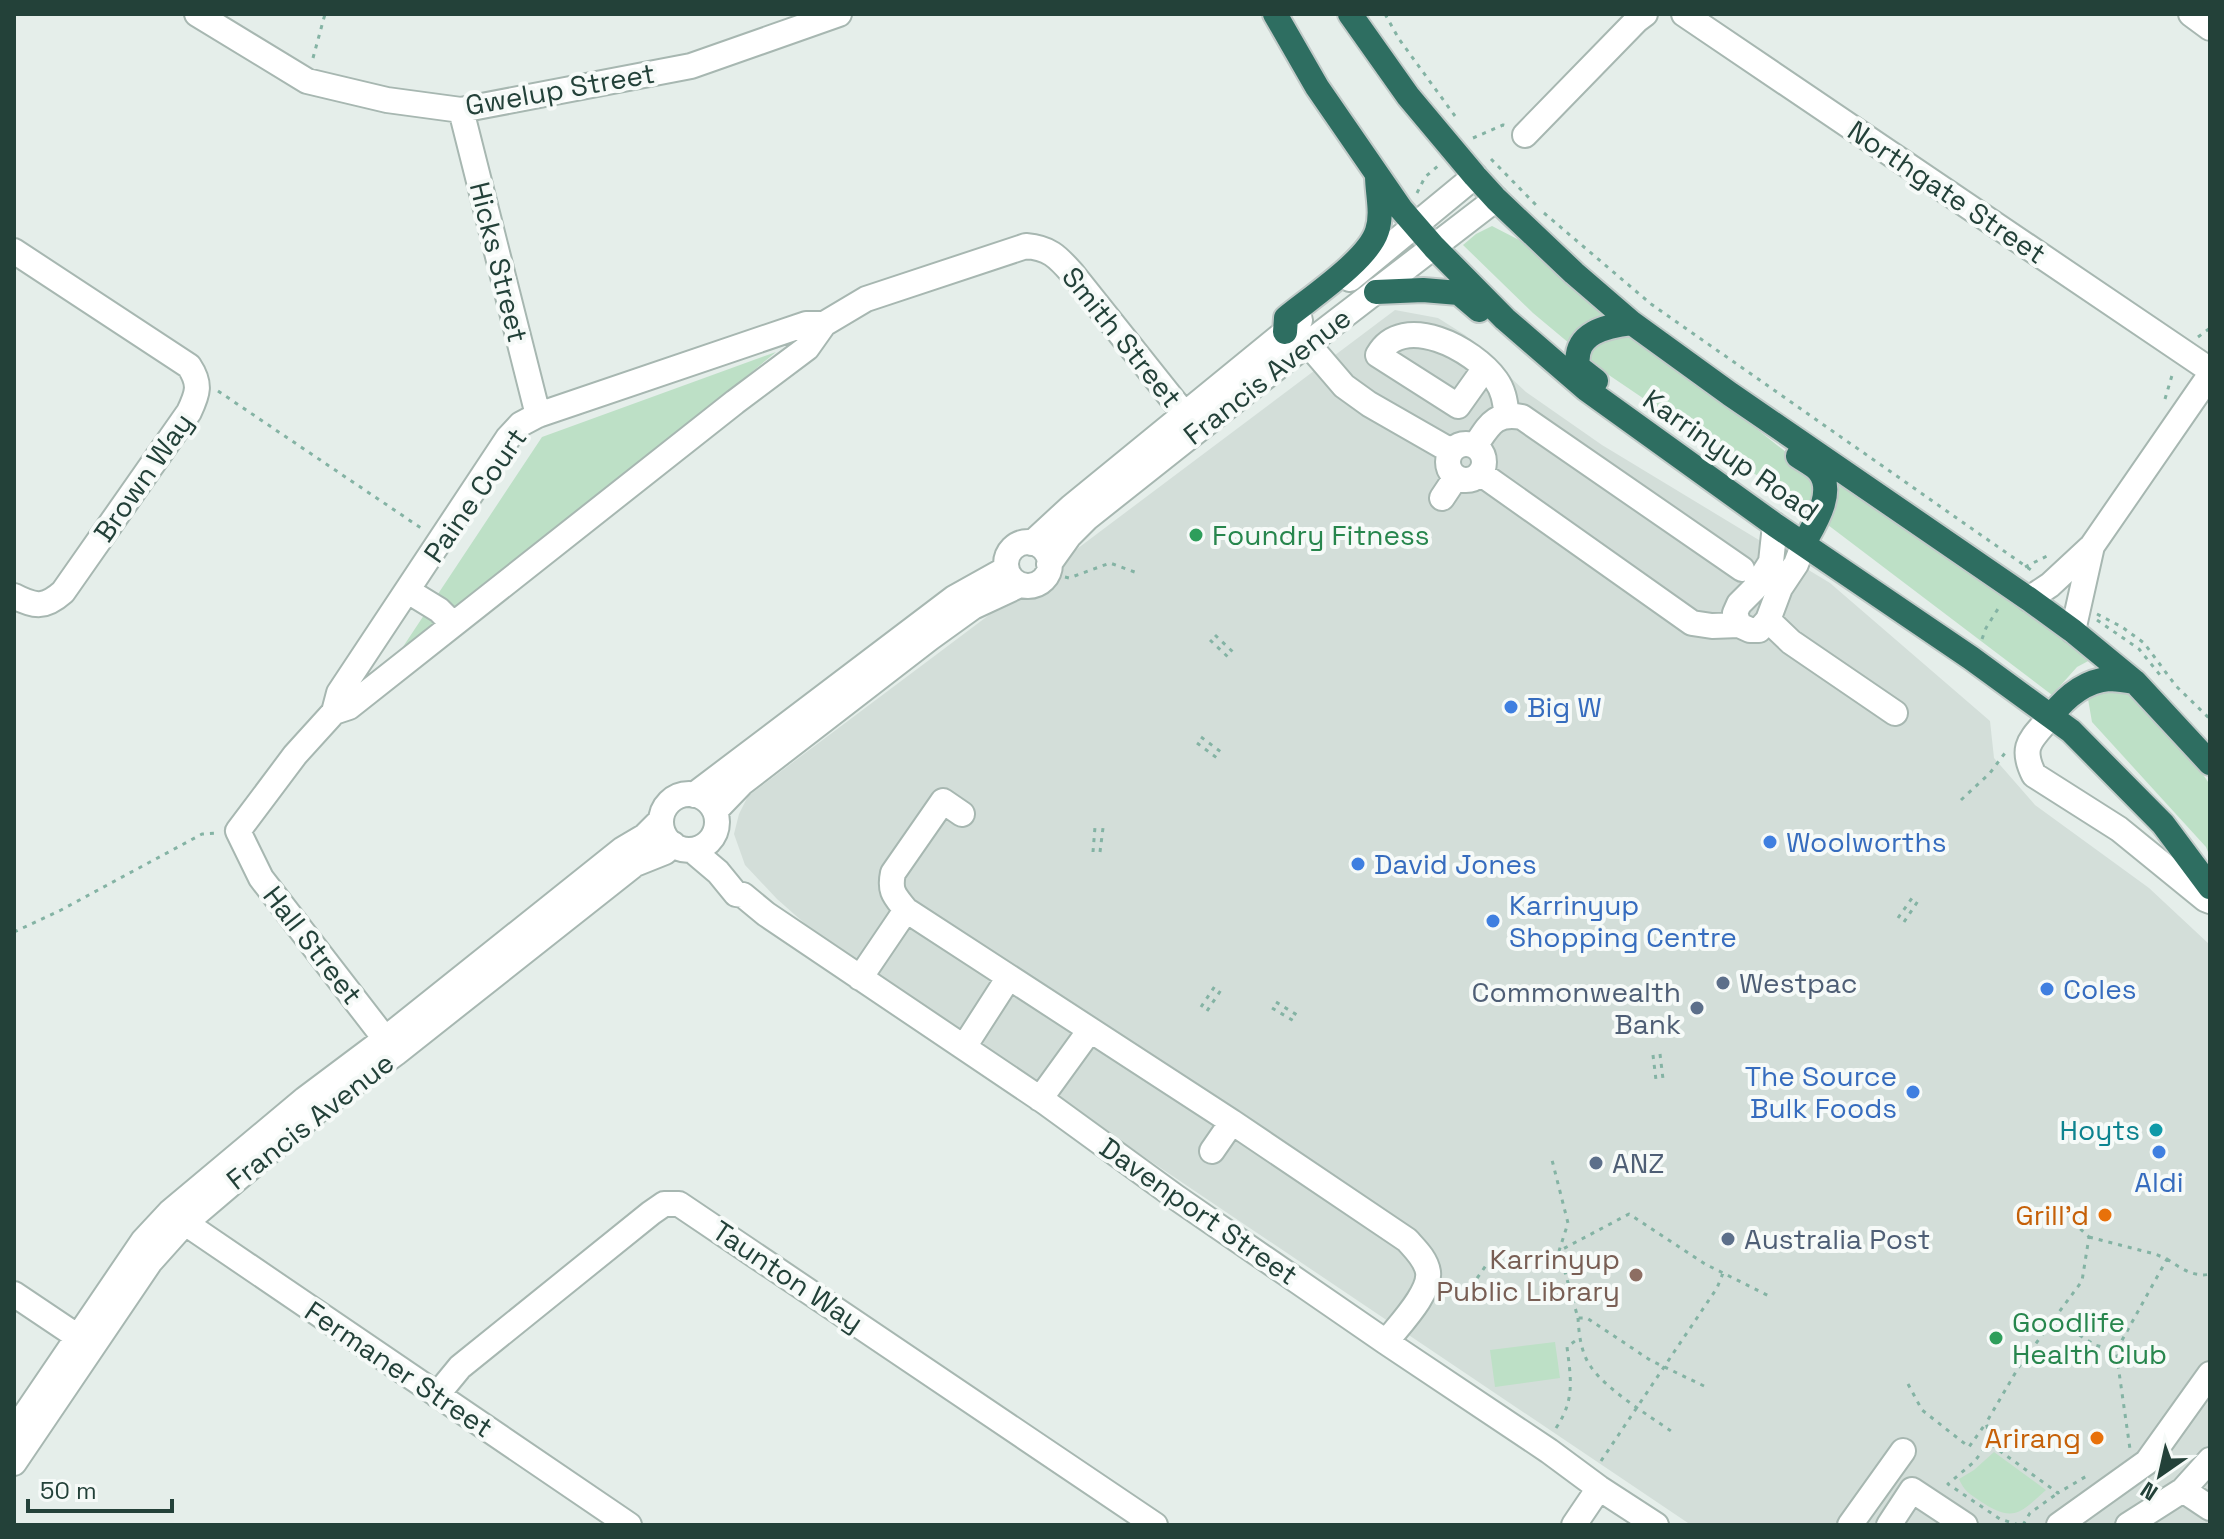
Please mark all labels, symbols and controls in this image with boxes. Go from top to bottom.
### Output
street label: Gwelup Street [462,55,658,123]
street label: Northgate Street [1841,112,2053,272]
street label: Hicks Street [462,178,536,346]
street label: Smith Street [1054,259,1190,415]
street label: Francis Avenue [1176,299,1358,453]
street label: Karrinyup Road [1636,381,1826,529]
street label: Brown Way [85,406,201,548]
street label: Paine Court [415,421,535,569]
place label: Foundry Fitness [1212,517,1430,553]
marker: Foundry Fitness [1187,526,1205,544]
place label: Big W [1527,689,1602,725]
marker: Big W [1502,698,1520,716]
place label: Woolworths [1786,824,1946,860]
marker: Woolworths [1761,833,1779,851]
place label: David Jones [1374,846,1537,882]
marker: David Jones [1349,855,1367,873]
street label: Hall Street [255,878,371,1012]
place label: Karrinyup Shopping Centre [1509,887,1737,955]
marker: Karrinyup Shopping Centre [1484,912,1502,930]
place label: Westpac [1739,965,1858,1001]
place label: Coles [2063,971,2136,1007]
place label: Commonwealth Bank [1471,974,1681,1042]
marker: Westpac [1714,974,1732,992]
marker: Coles [2038,980,2056,998]
marker: Commonwealth Bank [1688,999,1706,1017]
street label: Francis Avenue [219,1044,401,1198]
place label: The Source Bulk Foods [1745,1058,1897,1126]
marker: The Source Bulk Foods [1904,1083,1922,1101]
place label: Hoyts [2060,1112,2140,1148]
marker: Hoyts [2147,1121,2165,1139]
street label: Davenport Street [1093,1129,1305,1293]
marker: Aldi [2150,1143,2168,1161]
place label: ANZ [1612,1145,1664,1181]
marker: ANZ [1587,1154,1605,1172]
place label: Aldi [2134,1164,2184,1200]
place label: Grill'd [2015,1197,2089,1233]
marker: Grill'd [2096,1206,2114,1224]
street label: Taunton Way [706,1212,870,1340]
place label: Australia Post [1744,1221,1930,1257]
marker: Australia Post [1719,1230,1737,1248]
place label: Karrinyup Public Library [1436,1241,1620,1309]
marker: Karrinyup Public Library [1627,1266,1645,1284]
street label: Fermaner Street [298,1293,500,1445]
place label: Goodlife Health Club [2012,1304,2167,1372]
marker: Goodlife Health Club [1987,1329,2005,1347]
place label: Arirang [1985,1420,2081,1456]
marker: Arirang [2088,1429,2106,1447]
north arrow [2120,1435,2200,1515]
scale bar [28,1463,172,1513]
text: 50 m [40,1475,97,1506]
text: N [2135,1476,2163,1507]

